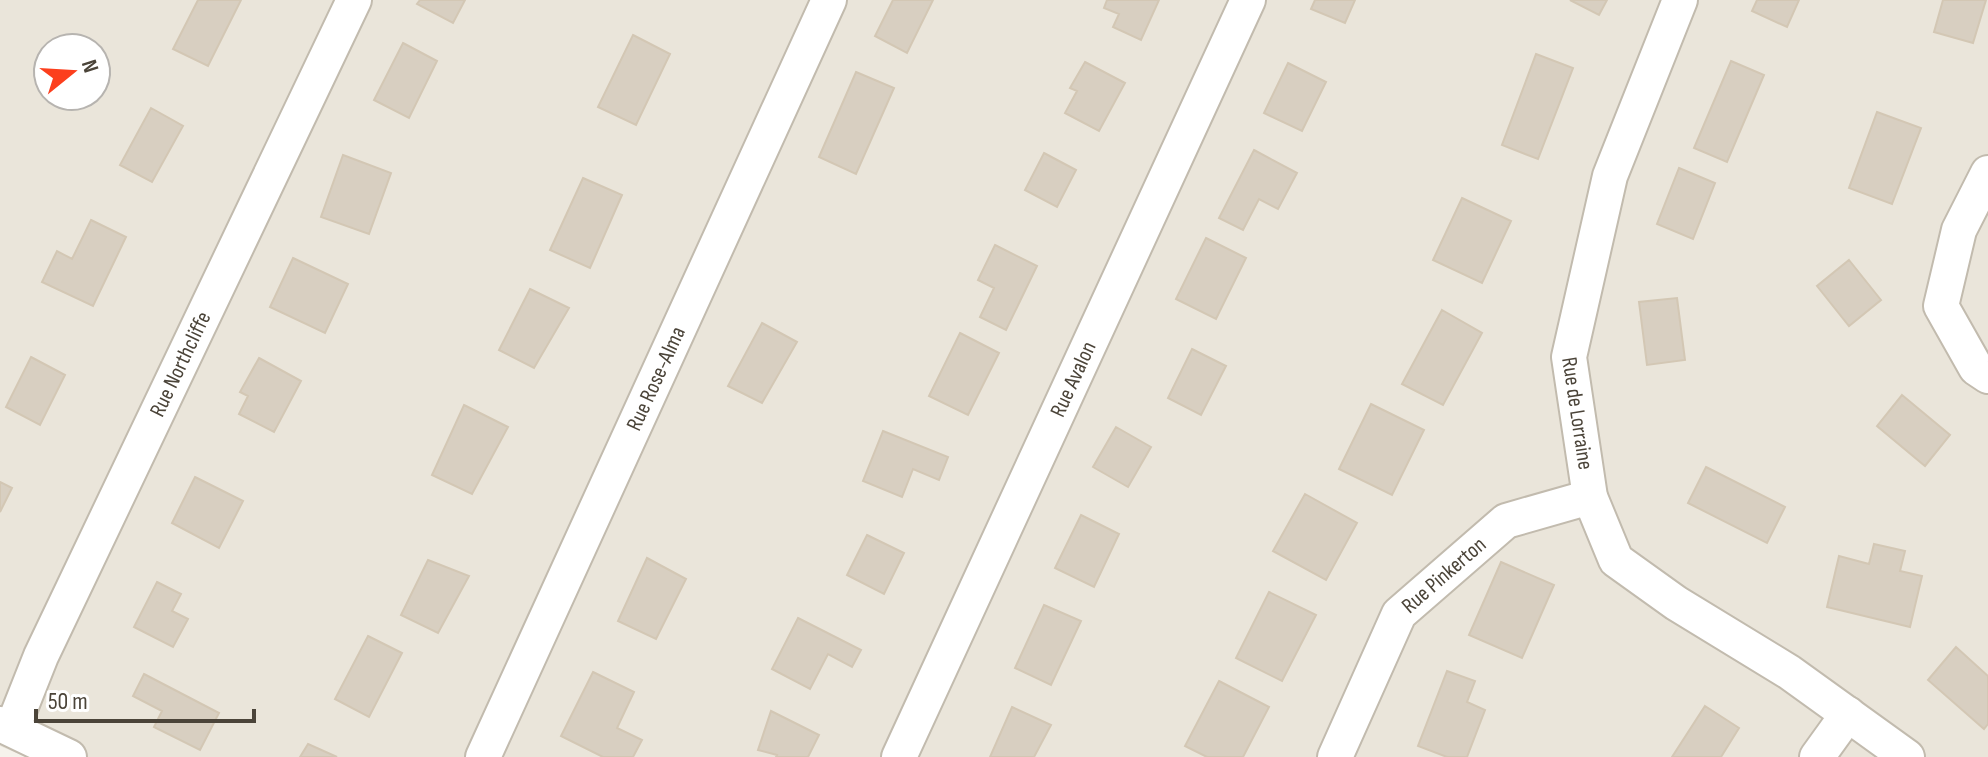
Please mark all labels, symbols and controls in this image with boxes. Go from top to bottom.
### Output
north arrow [32,32,112,112]
text: N [75,57,104,76]
street label: Rue Northcliffe [144,307,217,421]
street label: Rue Rose-Alma [620,322,691,435]
street label: Rue Avalon [1044,337,1102,421]
street label: Rue de Lorraine [1556,355,1599,471]
street label: Rue Pinkerton [1396,531,1492,619]
scale bar [36,673,254,723]
text: 50 m [48,687,88,716]

